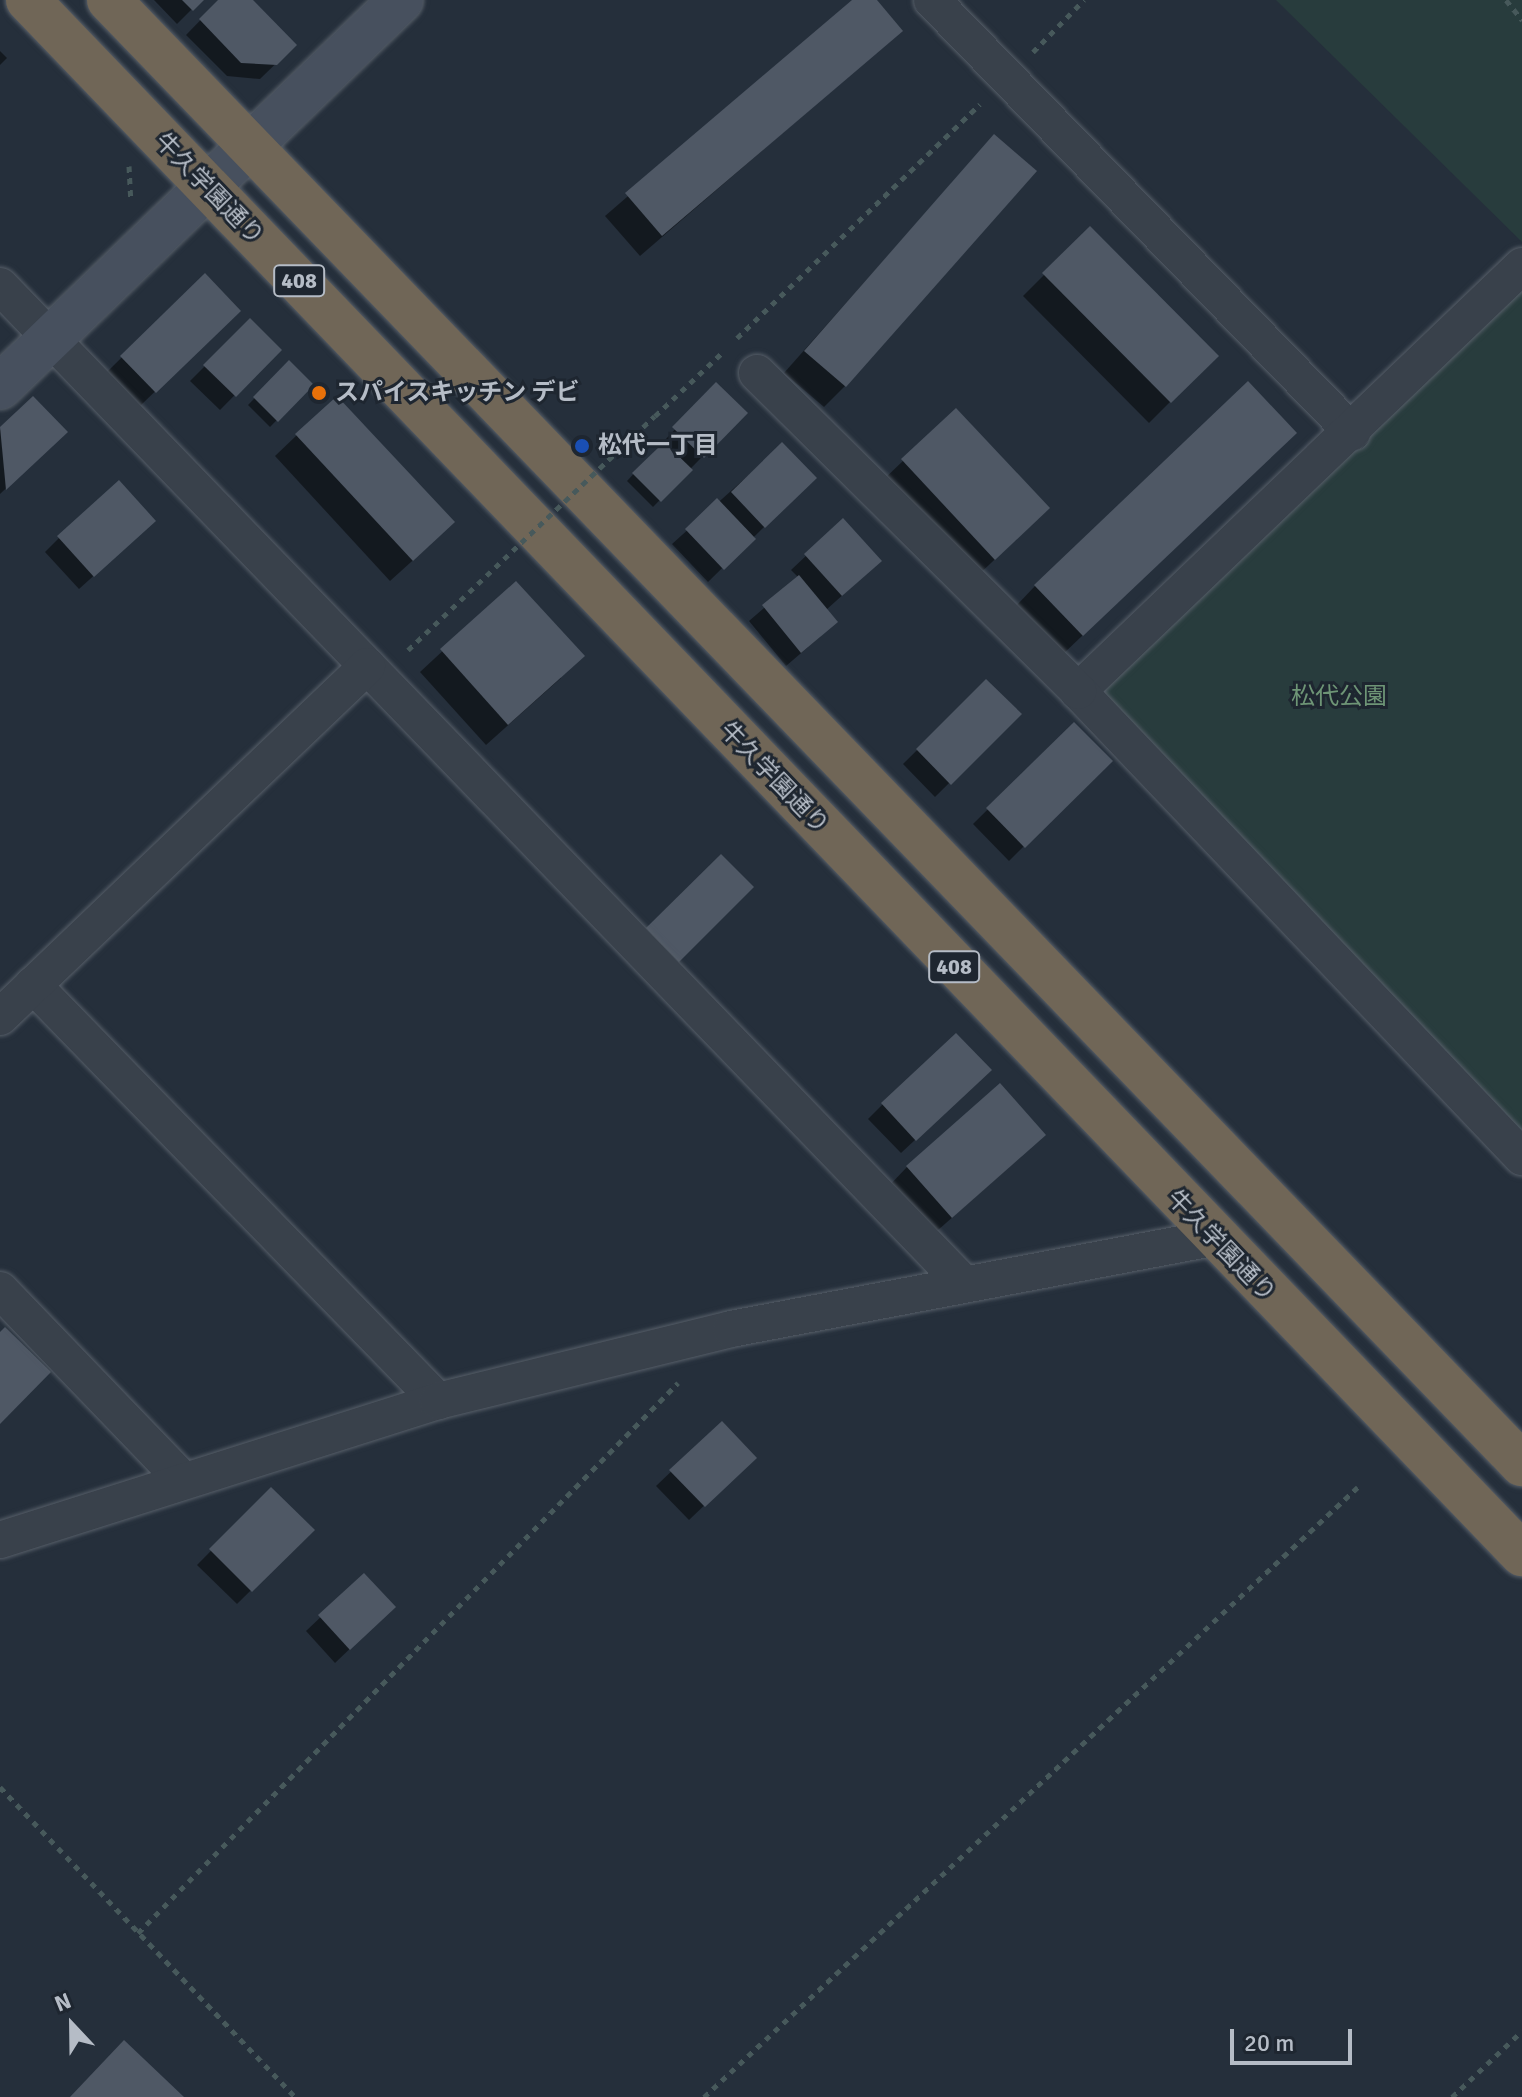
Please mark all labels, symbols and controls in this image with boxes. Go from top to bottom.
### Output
street label: 牛久学園通り [149,127,269,251]
road number: 408 [273,263,325,299]
place label: スパイスキッチン デビ [335,379,580,407]
marker: スパイスキッチン デビ [310,384,328,402]
place label: 松代一丁目 [598,432,718,460]
marker: 松代一丁目 [573,437,591,455]
park label: 松代公園 [1291,683,1387,711]
street label: 牛久学園通り [714,716,834,840]
road number: 408 [928,949,980,985]
street label: 牛久学園通り [1161,1184,1281,1308]
north arrow [32,1985,112,2065]
text: N [51,1987,75,2018]
scale bar [1234,2013,1356,2063]
text: 20 m [1244,2028,1294,2058]

